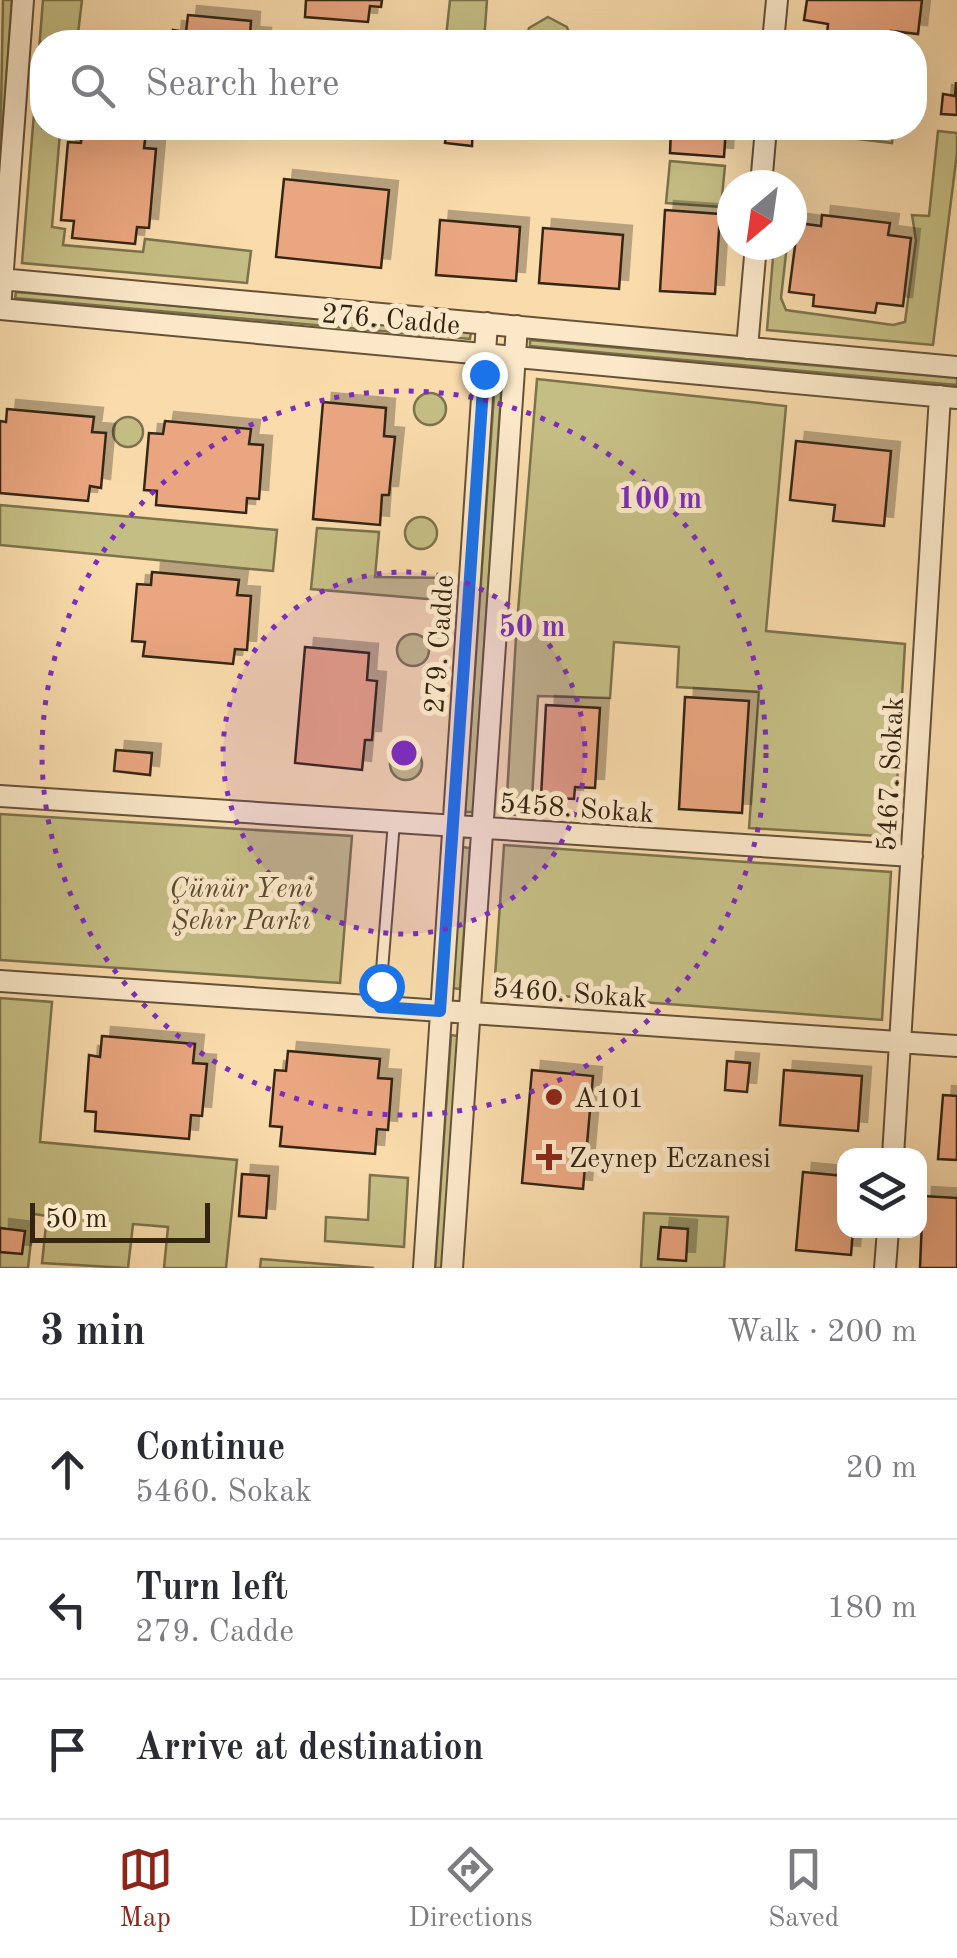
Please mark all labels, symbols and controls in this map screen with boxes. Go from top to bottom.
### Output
search box [30,30,927,140]
icon: search [65,58,120,113]
text: Search here [145,66,340,104]
north arrow [717,170,807,260]
street label: 276. Cadde [320,301,461,341]
route end [462,352,508,398]
text: 100 m [618,485,702,515]
street label: 279. Cadde [422,574,460,715]
text: 50 m [498,613,566,643]
street label: 5467. Sokak [874,696,910,852]
centre of rings [386,735,422,771]
street label: 5458. Sokak [499,791,655,829]
park label: Çünür Yeni Şehir Parkı [169,876,313,936]
route start [359,964,405,1010]
street label: 5460. Sokak [492,976,648,1014]
marker: A101 [543,1086,565,1108]
place label: A101 [574,1086,644,1114]
marker: Zeynep Eczanesi [538,1146,560,1168]
place label: Zeynep Eczanesi [569,1146,771,1174]
map controls [837,1148,927,1238]
button: layers [837,1148,927,1238]
scale bar [30,1198,210,1242]
text: 50 m [45,1206,108,1234]
text: 3 min [40,1312,146,1354]
text: Walk · 200 m [727,1317,917,1349]
text: Continue [135,1430,285,1468]
icon: ahead [40,1442,95,1497]
text: 20 m [846,1453,917,1485]
text: 5460. Sokak [135,1477,312,1509]
text: Turn left [135,1570,288,1608]
icon: left [40,1582,95,1637]
text: 180 m [827,1593,917,1625]
text: 279. Cadde [135,1617,294,1649]
icon: arrive [40,1722,95,1777]
text: Arrive at destination [135,1730,484,1768]
tab: Map [118,1842,173,1937]
tab: Directions [408,1842,533,1937]
tab: Saved [768,1842,839,1937]

